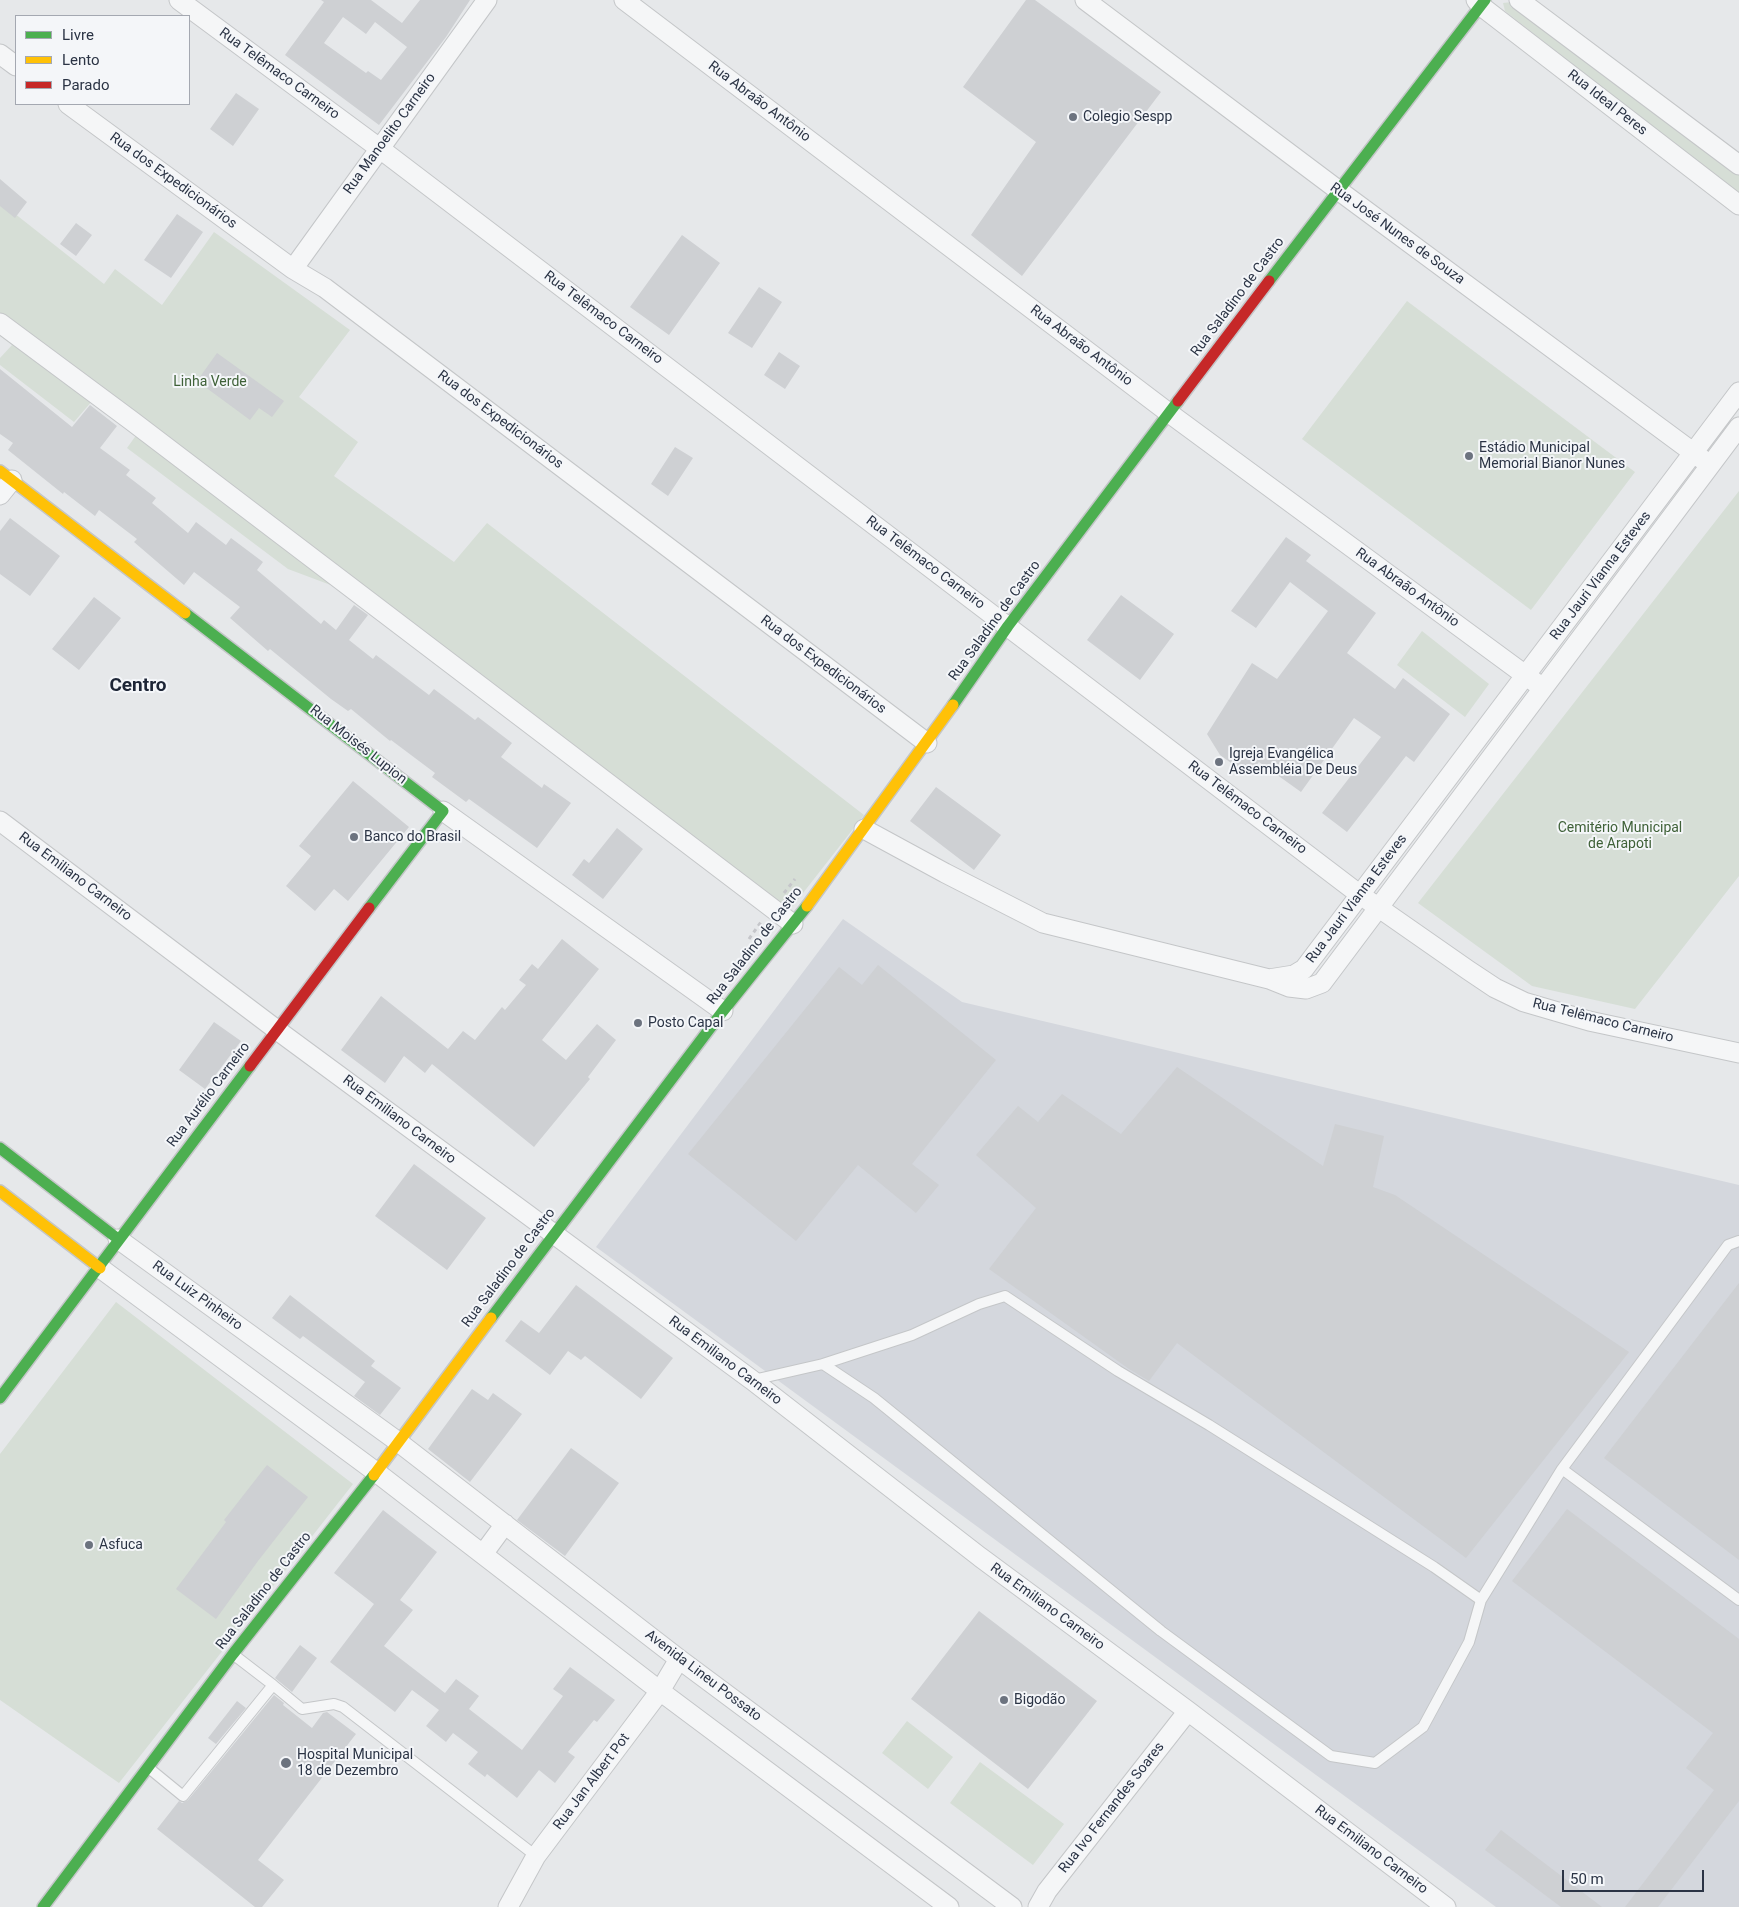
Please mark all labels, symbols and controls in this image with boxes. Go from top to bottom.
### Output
legend [15,15,190,105]
street label: Rua Telêmaco Carneiro [216,25,342,123]
text: Livre [62,26,94,44]
text: Lento [62,51,100,69]
street label: Rua Abraão Antônio [704,58,814,146]
street label: Rua Ideal Peres [1564,67,1650,139]
street label: Rua Manoelito Carneiro [340,70,440,198]
text: Parado [62,76,110,94]
place label: Colegio Sespp [1083,109,1172,125]
marker: Colegio Sespp [1067,111,1079,123]
street label: Rua dos Expedicionários [106,129,240,233]
street label: Rua José Nunes de Souza [1326,180,1468,288]
street label: Rua Saladino de Castro [1188,234,1288,360]
street label: Rua Telêmaco Carneiro [540,268,666,368]
street label: Rua Abraão Antônio [1026,302,1136,390]
street label: Rua dos Expedicionários [434,367,566,473]
park label: Linha Verde [173,374,247,390]
place label: Estádio Municipal Memorial Bianor Nunes [1479,440,1625,472]
marker: Estádio Municipal Memorial Bianor Nunes [1463,450,1475,462]
street label: Rua Jauri Vianna Esteves [1547,508,1655,644]
street label: Rua Telêmaco Carneiro [862,513,988,613]
street label: Rua Abraão Antônio [1352,545,1462,631]
street label: Rua Saladino de Castro [946,557,1044,685]
street label: Rua dos Expedicionários [757,612,889,718]
district label: Centro [109,675,167,697]
street label: Rua Moisés Lupion [306,702,410,788]
place label: Igreja Evangélica Assembléia De Deus [1229,746,1357,779]
marker: Igreja Evangélica Assembléia De Deus [1213,756,1225,768]
street label: Rua Telêmaco Carneiro [1184,758,1310,858]
park label: Cemitério Municipal de Arapoti [1558,820,1682,852]
street label: Rua Emiliano Carneiro [15,829,135,925]
place label: Banco do Brasil [364,829,461,845]
marker: Banco do Brasil [348,831,360,843]
street label: Rua Jauri Vianna Esteves [1303,831,1411,967]
street label: Rua Saladino de Castro [704,884,806,1008]
street label: Rua Telêmaco Carneiro [1531,995,1675,1047]
place label: Posto Capal [648,1015,723,1031]
marker: Posto Capal [632,1017,644,1029]
street label: Rua Aurélio Carneiro [164,1039,254,1151]
street label: Rua Emiliano Carneiro [339,1072,459,1168]
street label: Rua Saladino de Castro [459,1205,559,1331]
street label: Rua Luiz Pinheiro [149,1258,245,1334]
street label: Rua Emiliano Carneiro [665,1313,785,1409]
street label: Rua Saladino de Castro [213,1529,315,1653]
place label: Asfuca [99,1537,143,1553]
marker: Asfuca [83,1539,95,1551]
street label: Rua Emiliano Carneiro [987,1560,1107,1654]
street label: Avenida Lineu Possato [641,1627,765,1725]
place label: Bigodão [1014,1692,1065,1708]
marker: Bigodão [998,1694,1010,1706]
street label: Rua Jan Albert Pot [550,1731,634,1833]
street label: Rua Ivo Fernandes Soares [1056,1739,1168,1877]
place label: Hospital Municipal 18 de Dezembro [297,1747,413,1780]
marker: Hospital Municipal 18 de Dezembro [279,1756,293,1770]
street label: Rua Emiliano Carneiro [1311,1802,1431,1898]
scale bar [1564,1860,1706,1892]
text: 50 m [1570,1870,1604,1888]

